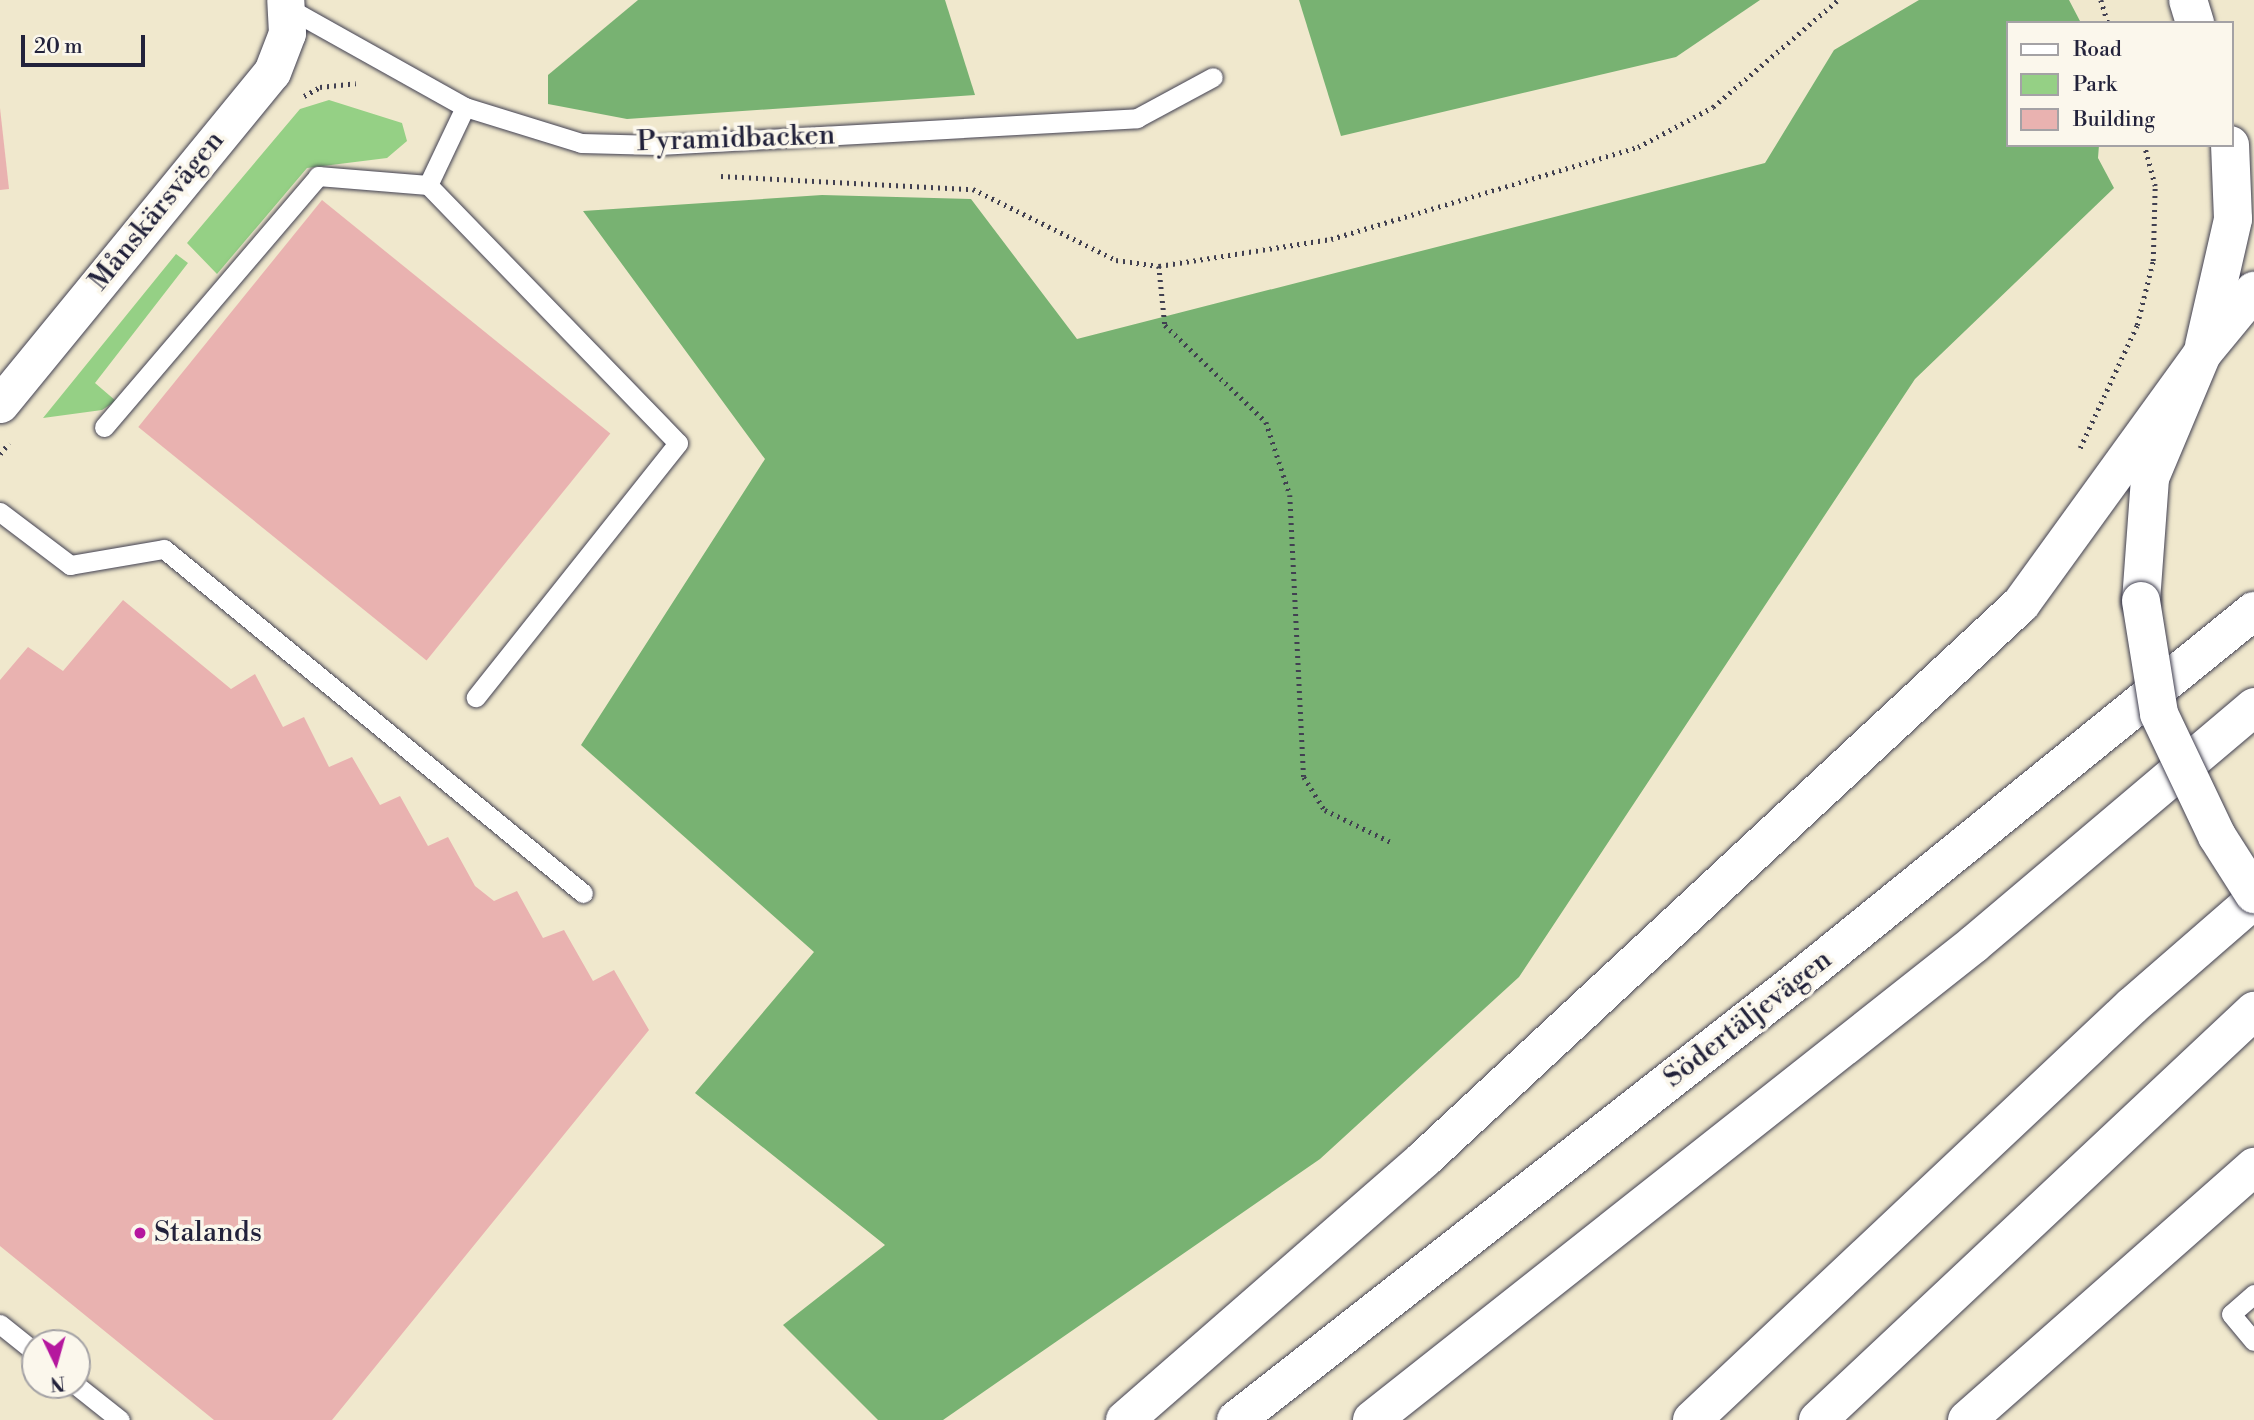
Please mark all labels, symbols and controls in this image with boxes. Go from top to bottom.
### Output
scale bar [24,21,149,65]
legend [2006,21,2233,147]
text: 20 m [34,34,83,60]
text: Road [2073,37,2122,63]
text: Park [2073,72,2117,98]
text: Building [2073,107,2155,133]
street label: Pyramidbacken [636,119,836,159]
street label: Månskärsvägen [82,124,232,298]
street label: Södertäljevägen [1657,943,1839,1095]
place label: Stalands [154,1216,262,1250]
marker: Stalands [132,1225,148,1241]
north arrow [21,1329,91,1399]
text: N [49,1370,66,1396]

